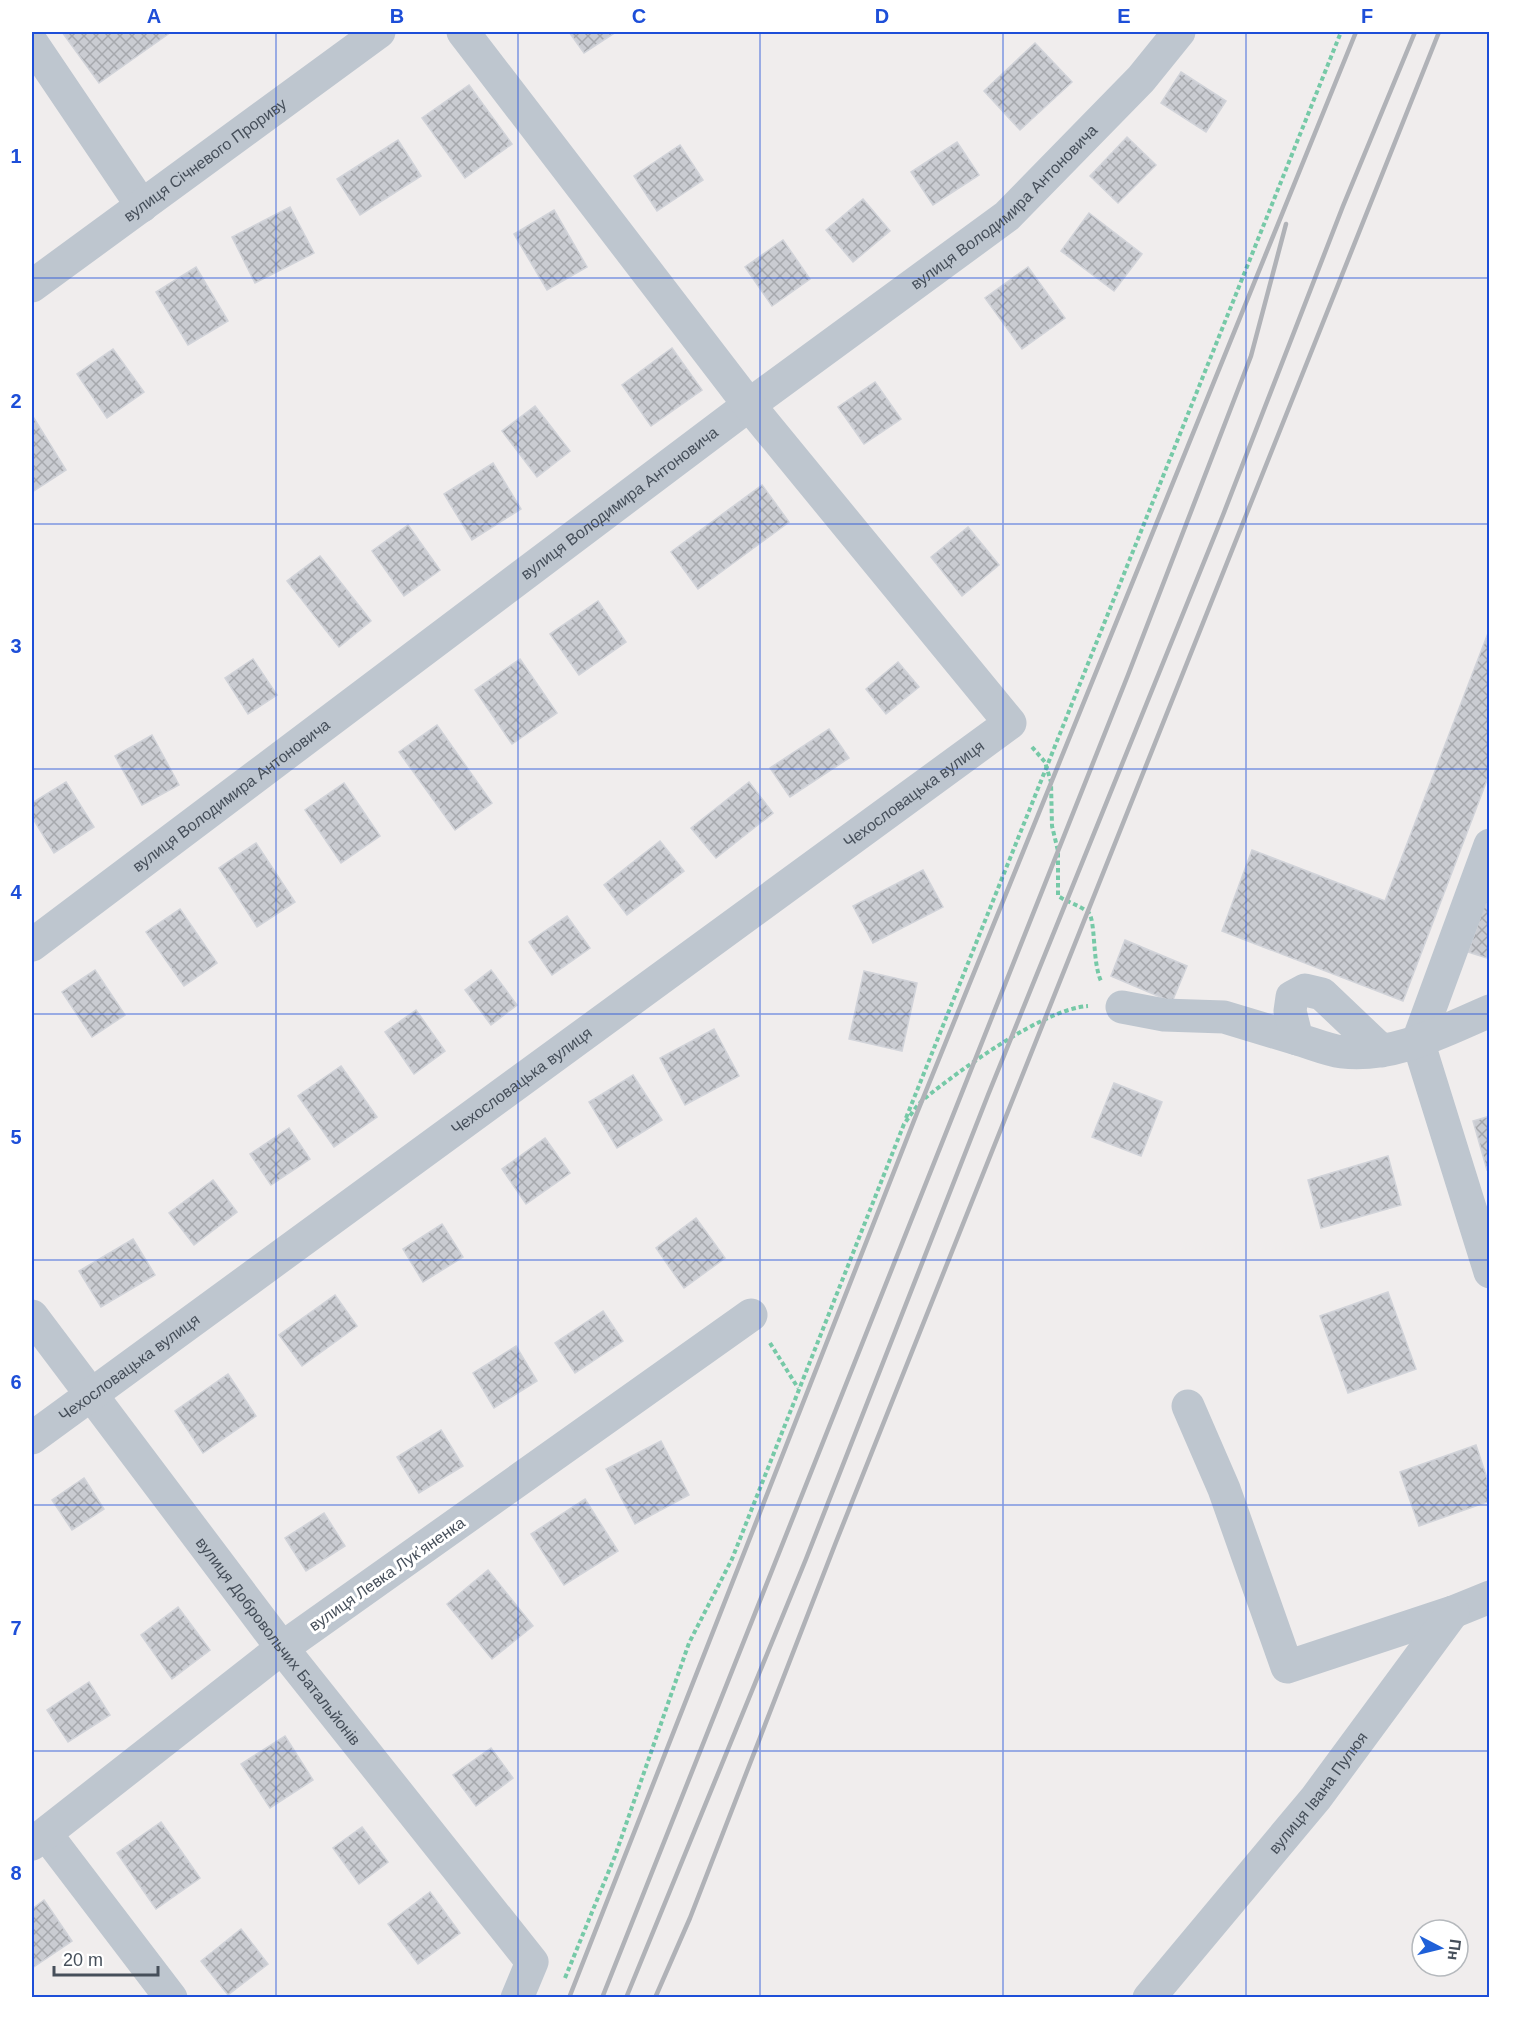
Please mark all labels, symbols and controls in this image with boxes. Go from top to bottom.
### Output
text: A [147,5,161,27]
text: B [390,5,404,27]
text: C [632,5,646,27]
text: D [875,5,889,27]
text: E [1117,5,1131,27]
text: F [1361,5,1373,27]
street label: вулиця Січневого Прориву [120,95,289,225]
street label: вулиця Володимира Антоновича [907,121,1100,292]
text: 1 [10,145,22,167]
text: 2 [10,390,22,412]
street label: вулиця Володимира Антоновича [517,423,721,582]
text: 3 [10,635,22,657]
street label: вулиця Володимира Антоновича [129,716,333,875]
street label: Чехословацька вулиця [840,737,987,850]
text: 4 [10,881,22,903]
street label: Чехословацька вулиця [448,1023,595,1137]
text: 5 [10,1126,22,1148]
street label: Чехословацька вулиця [55,1310,202,1424]
text: 6 [10,1371,22,1393]
street label: вулиця Левка Лукʼяненка [306,1514,468,1634]
street label: вулиця Добровольчих Батальйонів [193,1534,364,1748]
text: 7 [10,1617,22,1639]
street label: вулиця Івана Пулюя [1265,1728,1370,1857]
text: 8 [10,1862,22,1884]
north arrow [1410,1918,1470,1978]
text: Пн [1445,1938,1464,1961]
scale bar [54,1939,158,1977]
text: 20 m [63,1950,103,1970]

